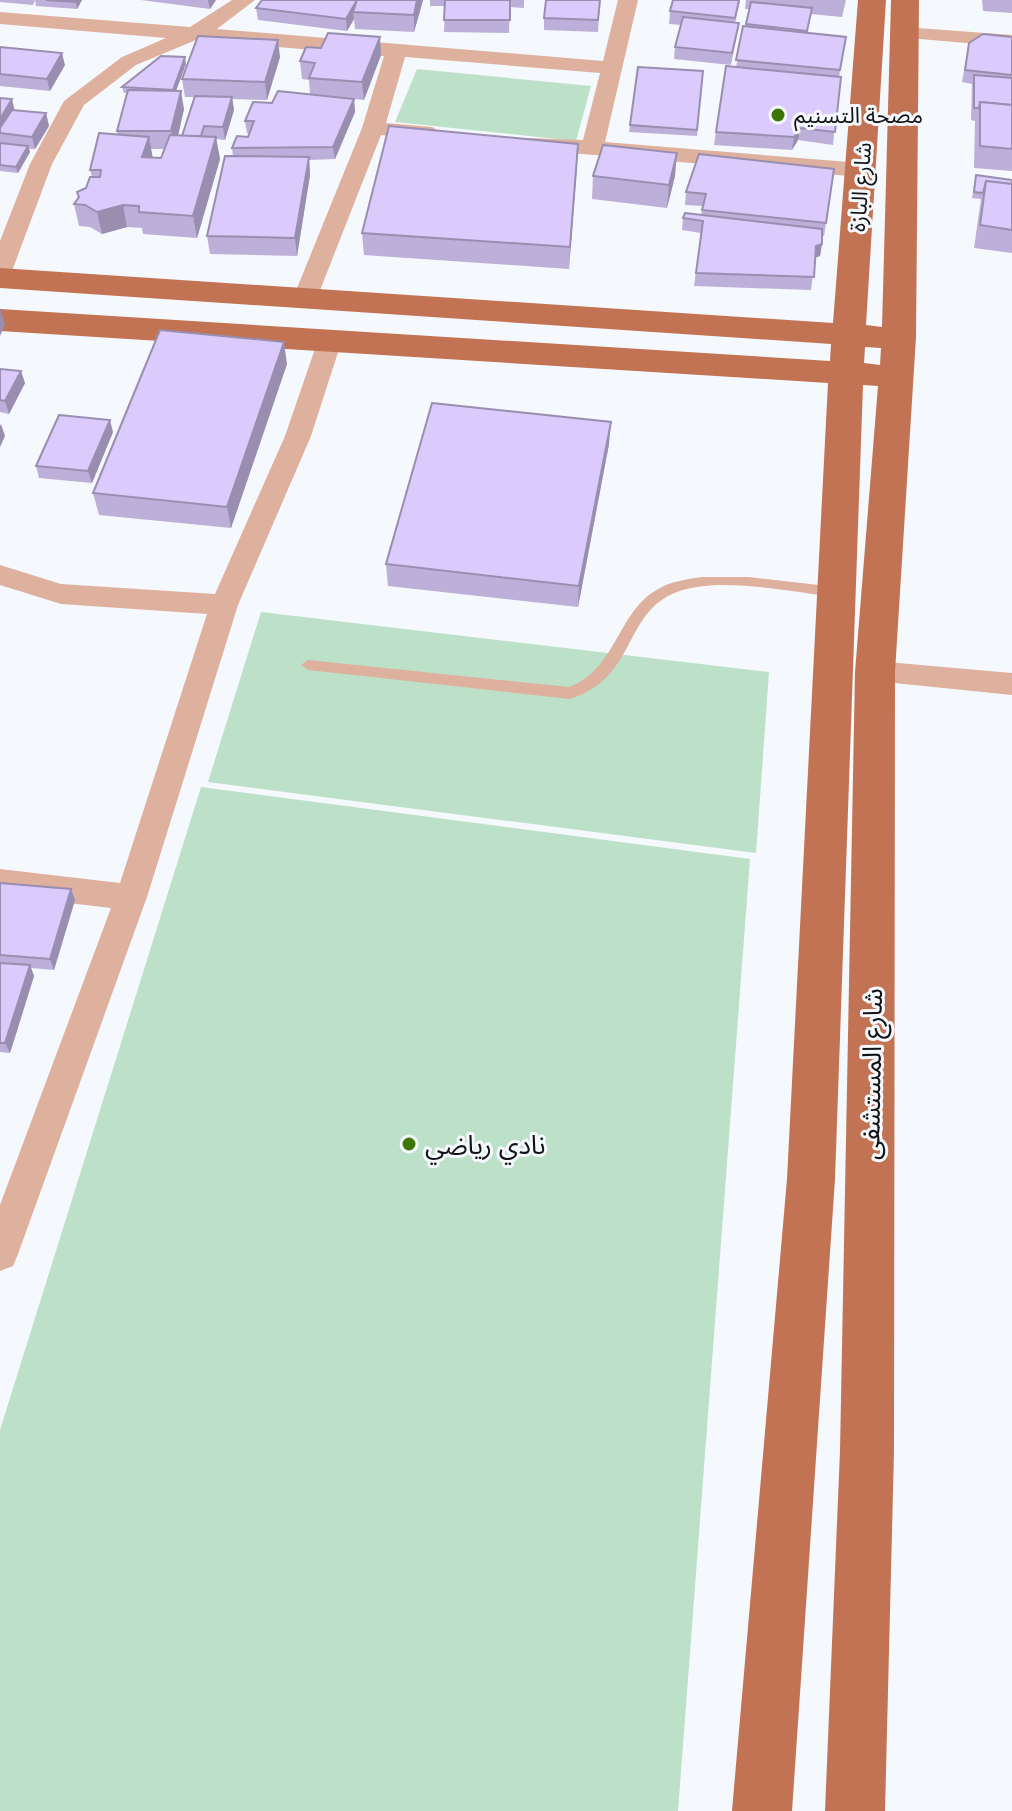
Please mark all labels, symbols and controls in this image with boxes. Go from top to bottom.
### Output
place label: مصحة التسنيم [794,101,923,132]
marker: مصحة التسنيم [769,106,787,124]
street label: شارع البازة [843,141,880,233]
street label: شارع المستشفى [853,988,892,1160]
place label: نادي رياضي [425,1128,545,1165]
marker: نادي رياضي [400,1135,418,1153]

